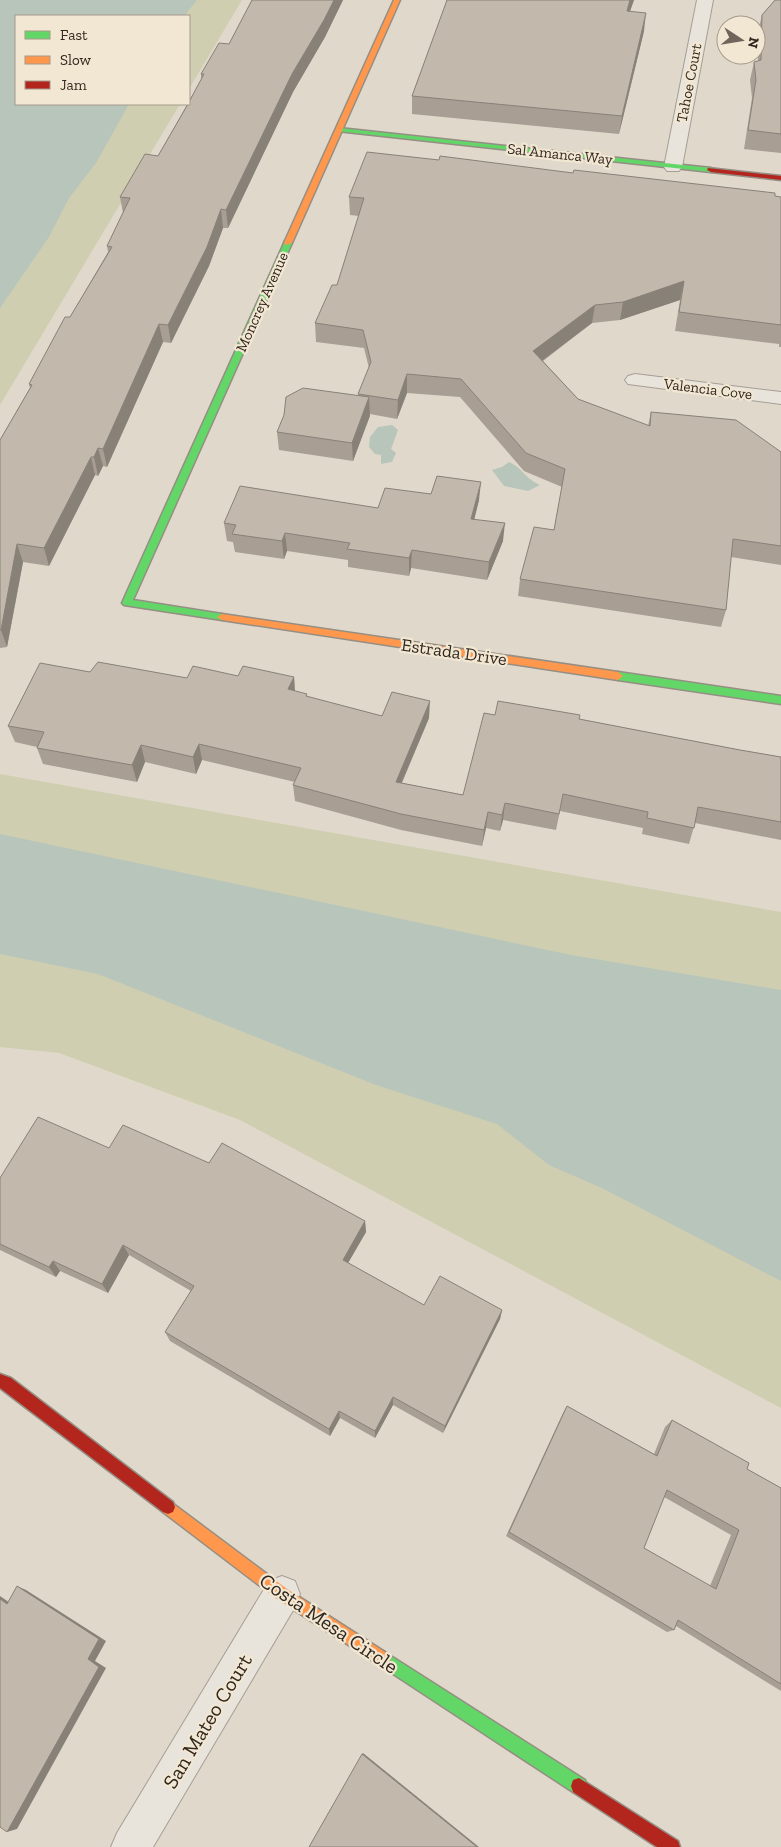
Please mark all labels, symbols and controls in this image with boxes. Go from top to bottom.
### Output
legend [15,15,190,105]
north arrow [716,15,766,65]
text: Fast [60,26,88,44]
text: N [744,36,763,50]
street label: Tahoe Court [673,41,706,124]
text: Slow [60,51,92,69]
text: Jam [60,76,87,94]
street label: Sal Amanca Way [506,140,614,169]
street label: Moncrey Avenue [232,249,292,355]
street label: Valencia Cove [662,375,753,403]
street label: Estrada Drive [400,634,508,670]
street label: Costa Mesa Circle [255,1567,403,1679]
street label: San Mateo Court [157,1649,257,1793]

